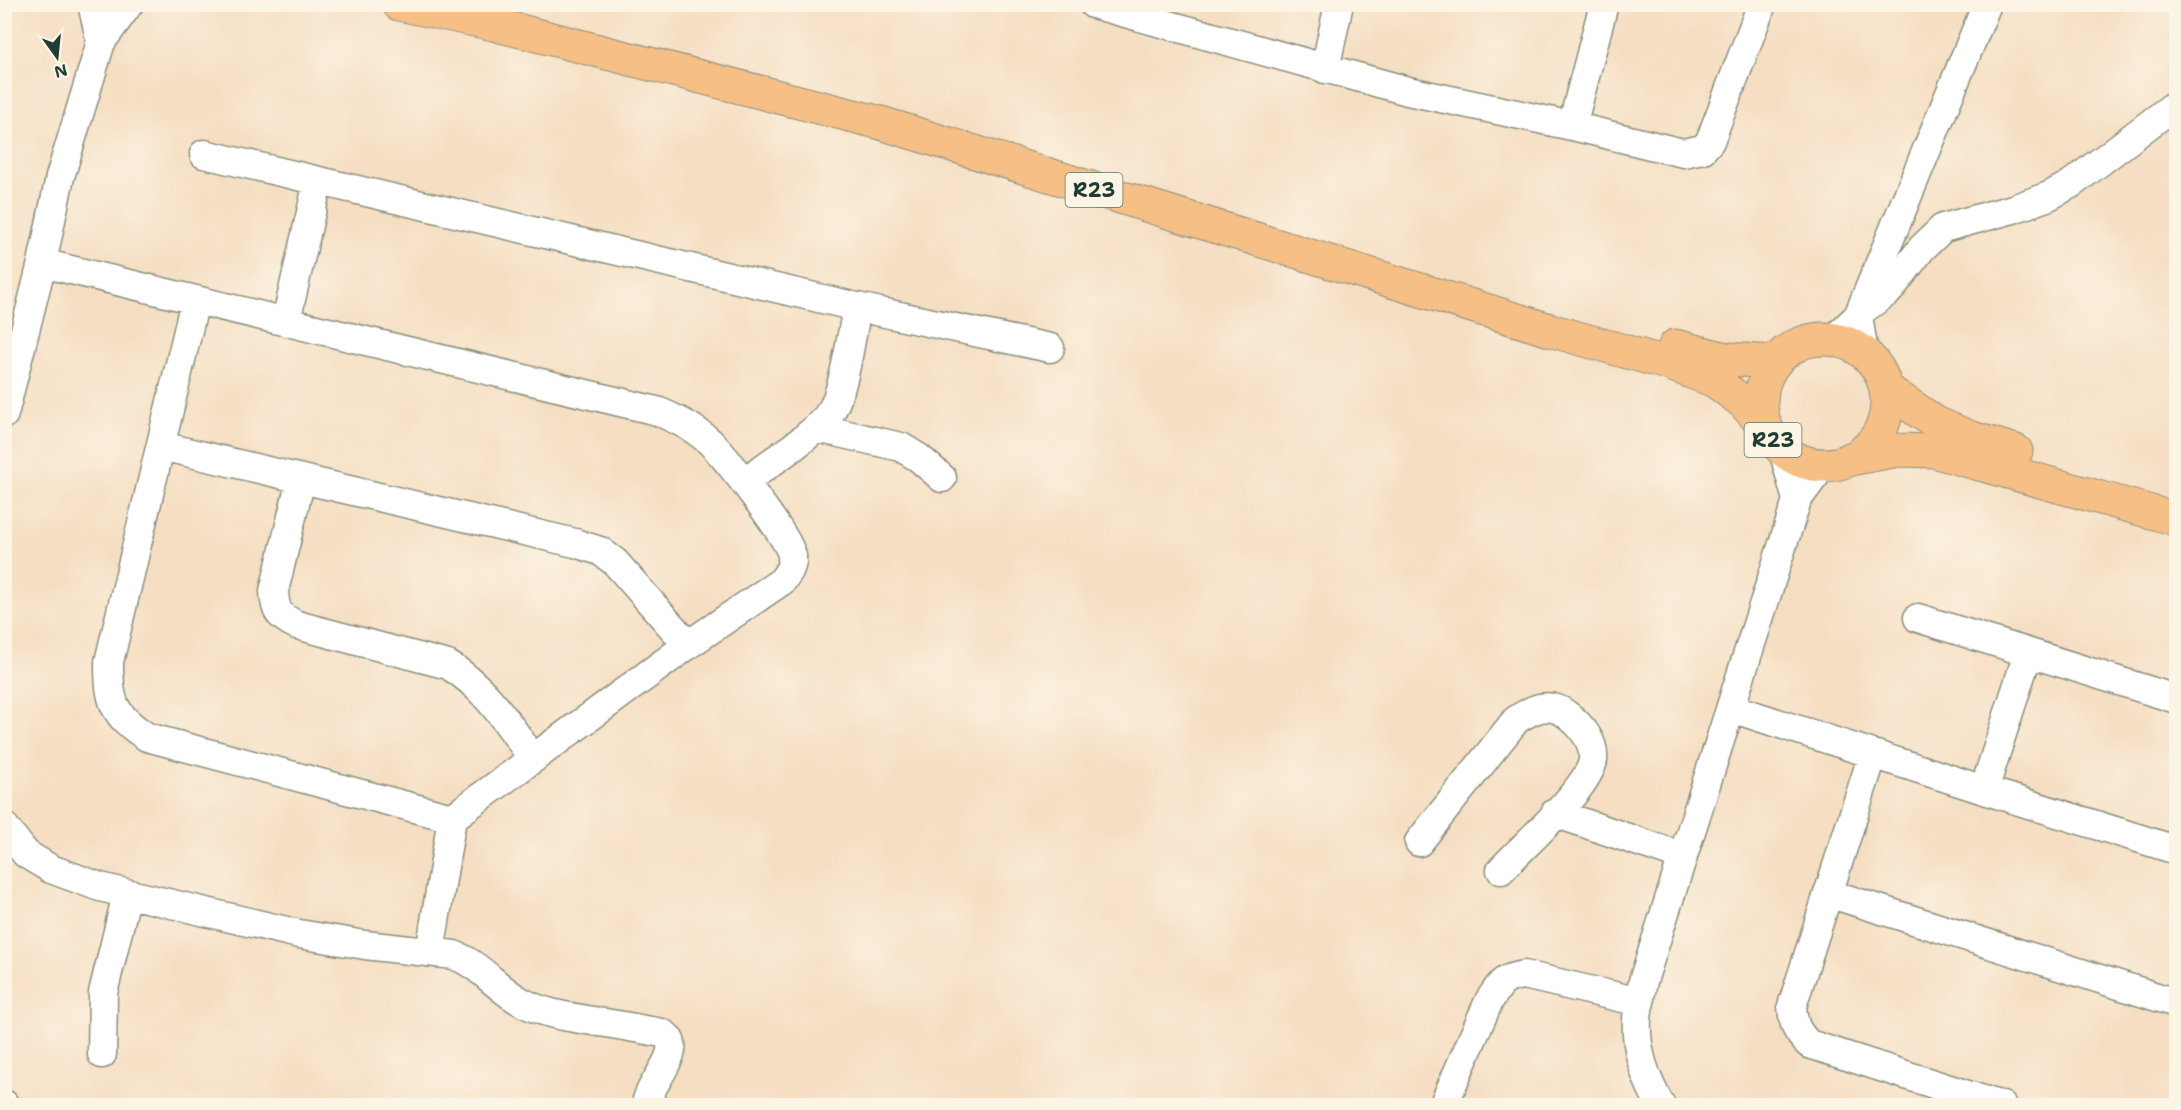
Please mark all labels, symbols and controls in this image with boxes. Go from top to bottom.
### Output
north arrow [27,27,87,87]
text: N [52,59,70,83]
road number: R23 [1066,173,1122,207]
road number: R23 [1744,423,1802,457]

